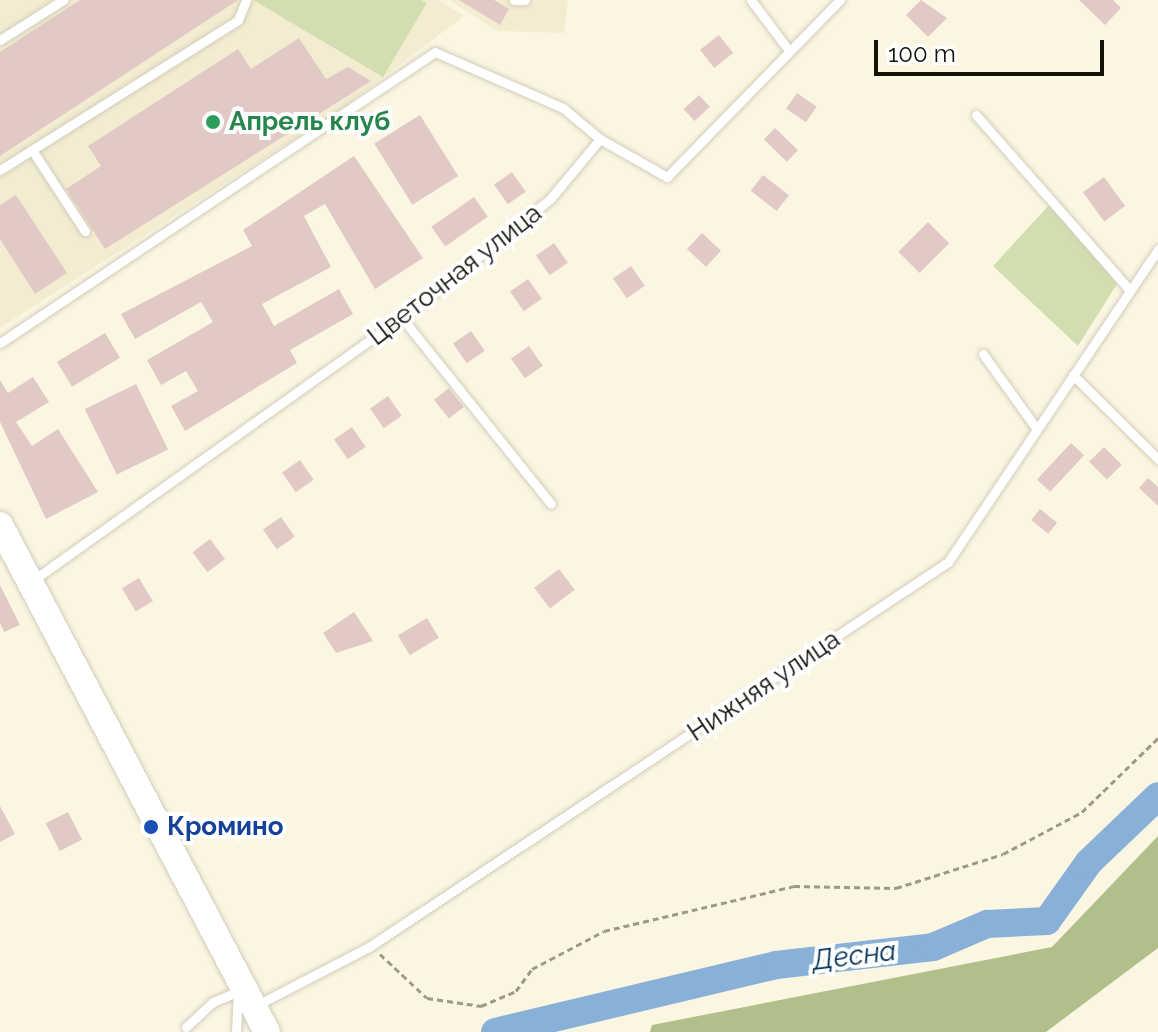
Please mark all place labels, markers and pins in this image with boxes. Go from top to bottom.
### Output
place label: Апрель клуб [229,106,390,138]
marker: Апрель клуб [204,113,222,131]
place label: Кромино [167,811,283,843]
marker: Кромино [142,818,160,836]

